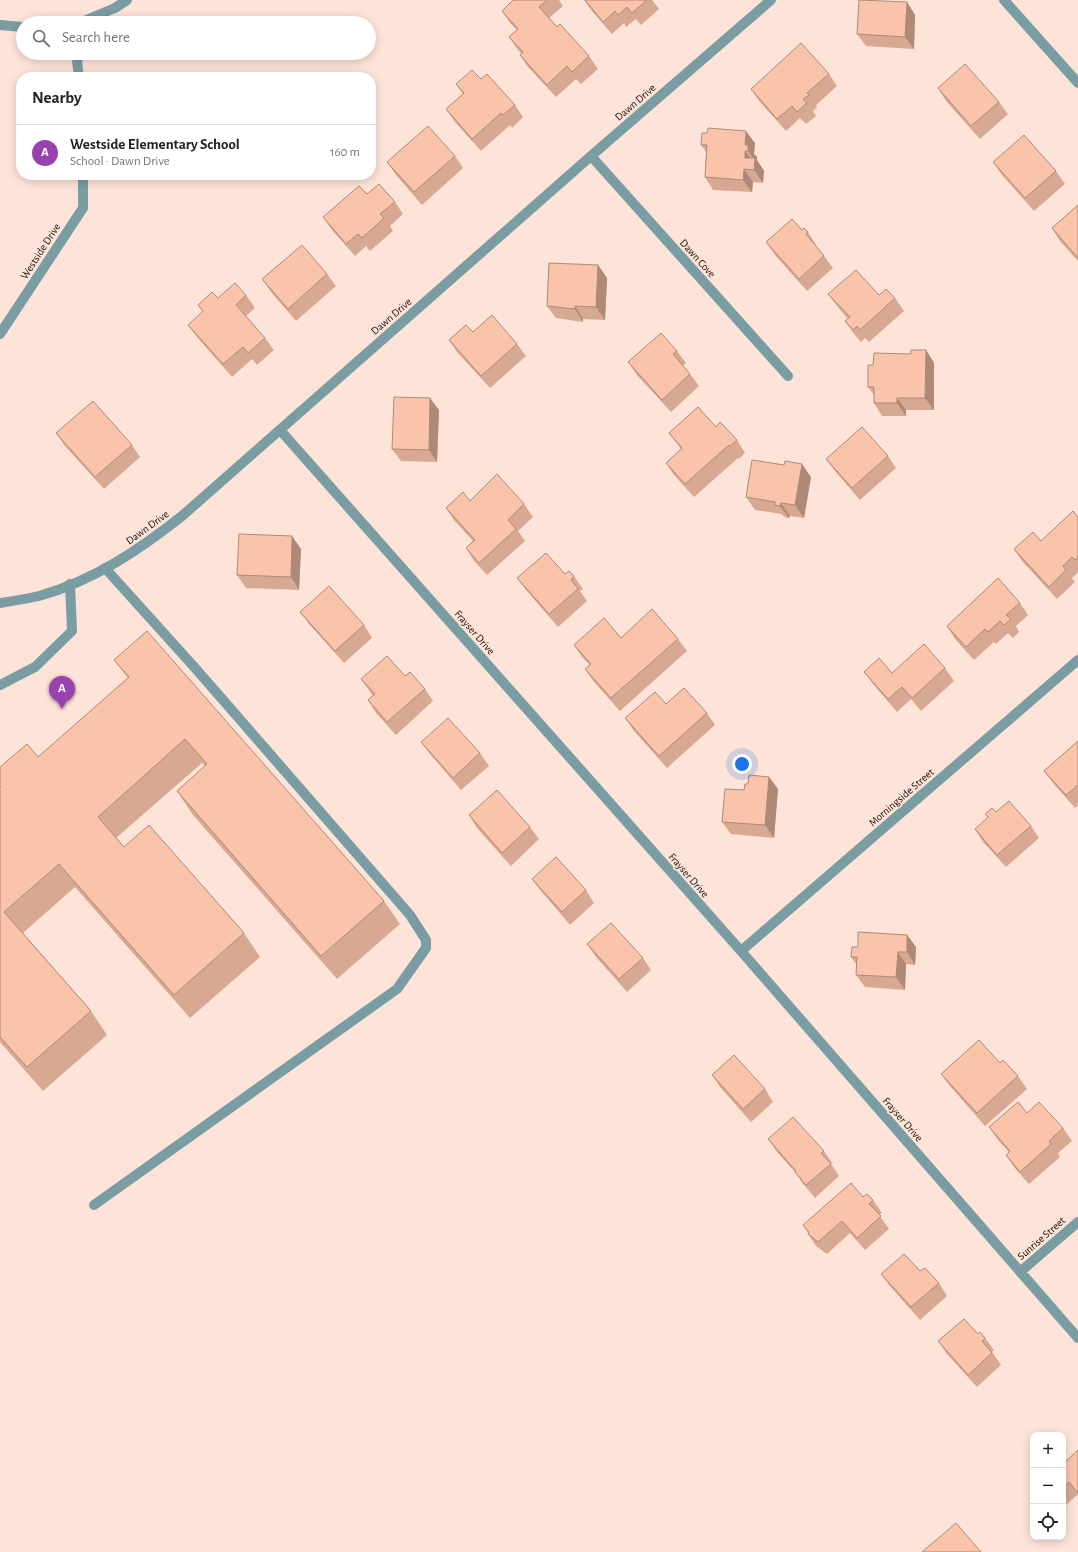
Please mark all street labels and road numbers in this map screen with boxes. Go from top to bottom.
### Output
street label: Dawn Drive [613,82,658,123]
street label: Westside Drive [18,221,63,281]
street label: Dawn Cove [678,237,718,280]
street label: Dawn Drive [369,296,414,337]
street label: Dawn Drive [124,508,171,547]
street label: Frayser Drive [452,608,497,657]
street label: Morningside Street [867,766,936,828]
street label: Frayser Drive [666,851,711,900]
street label: Frayser Drive [880,1095,925,1144]
street label: Sunrise Street [1015,1214,1068,1262]

